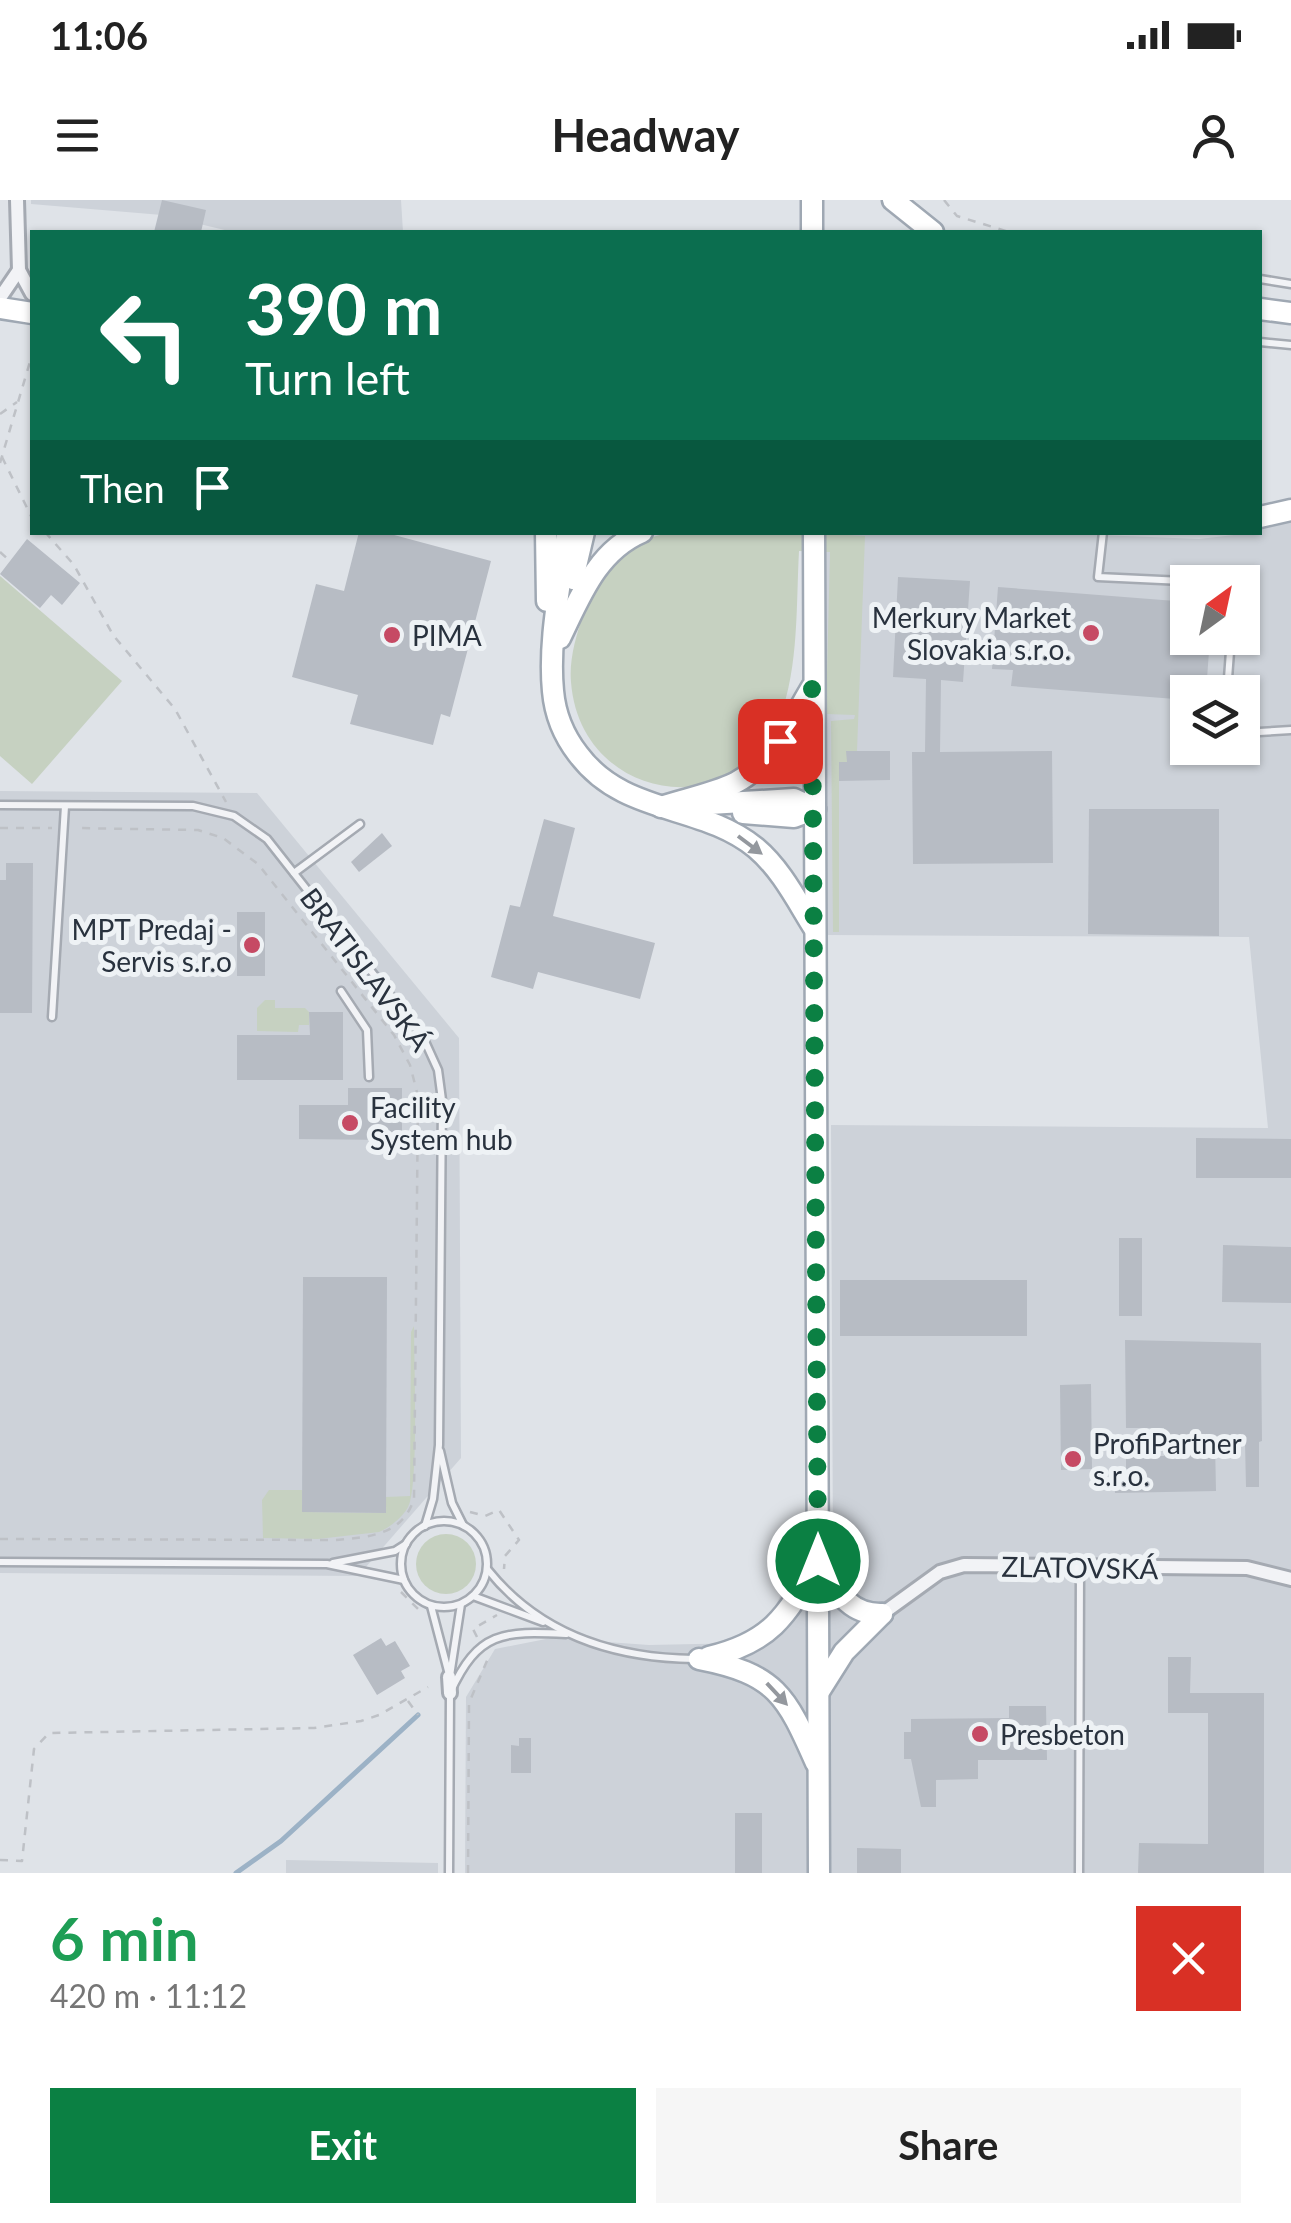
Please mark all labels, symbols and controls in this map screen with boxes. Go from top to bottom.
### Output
text: 11:06 [50,12,148,58]
icon: menu [50,108,105,163]
text: Headway [551,108,740,162]
icon: person [1186,108,1241,163]
text: 390 m [245,266,442,350]
icon: left [80,270,210,400]
text: Turn left [245,351,410,405]
icon: arrive [185,460,240,515]
text: Then [80,465,165,511]
north arrow [1170,565,1260,655]
map controls [1170,565,1260,765]
place label: Merkury Market Slovakia s.r.o. [872,600,1071,666]
place label: PIMA [412,618,482,652]
marker: Merkury Market Slovakia s.r.o. [1080,622,1102,644]
marker: PIMA [381,624,403,646]
button: layers [1170,675,1260,765]
pin [738,699,823,784]
icon: arrive [753,714,808,769]
one-way arrow [737,835,763,855]
street label: BRATISLAVSKÁ [294,881,438,1057]
place label: MPT Predaj - Servis s.r.o [71,912,232,978]
marker: MPT Predaj - Servis s.r.o [241,934,263,956]
place label: Facility System hub [370,1090,513,1156]
marker: Facility System hub [339,1112,361,1134]
place label: ProfiPartner s.r.o. [1093,1426,1242,1492]
marker: ProfiPartner s.r.o. [1062,1448,1084,1470]
position arrow [766,1509,870,1613]
street label: ZLATOVSKÁ [1001,1549,1159,1585]
one-way arrow [765,1682,788,1706]
place label: Presbeton [1000,1717,1125,1751]
marker: Presbeton [969,1723,991,1745]
text: 6 min [50,1902,199,1974]
button: close [1136,1906,1241,2011]
text: 420 m · 11:12 [50,1976,247,2015]
button: Exit [50,2088,636,2203]
button: Share [656,2088,1241,2203]

